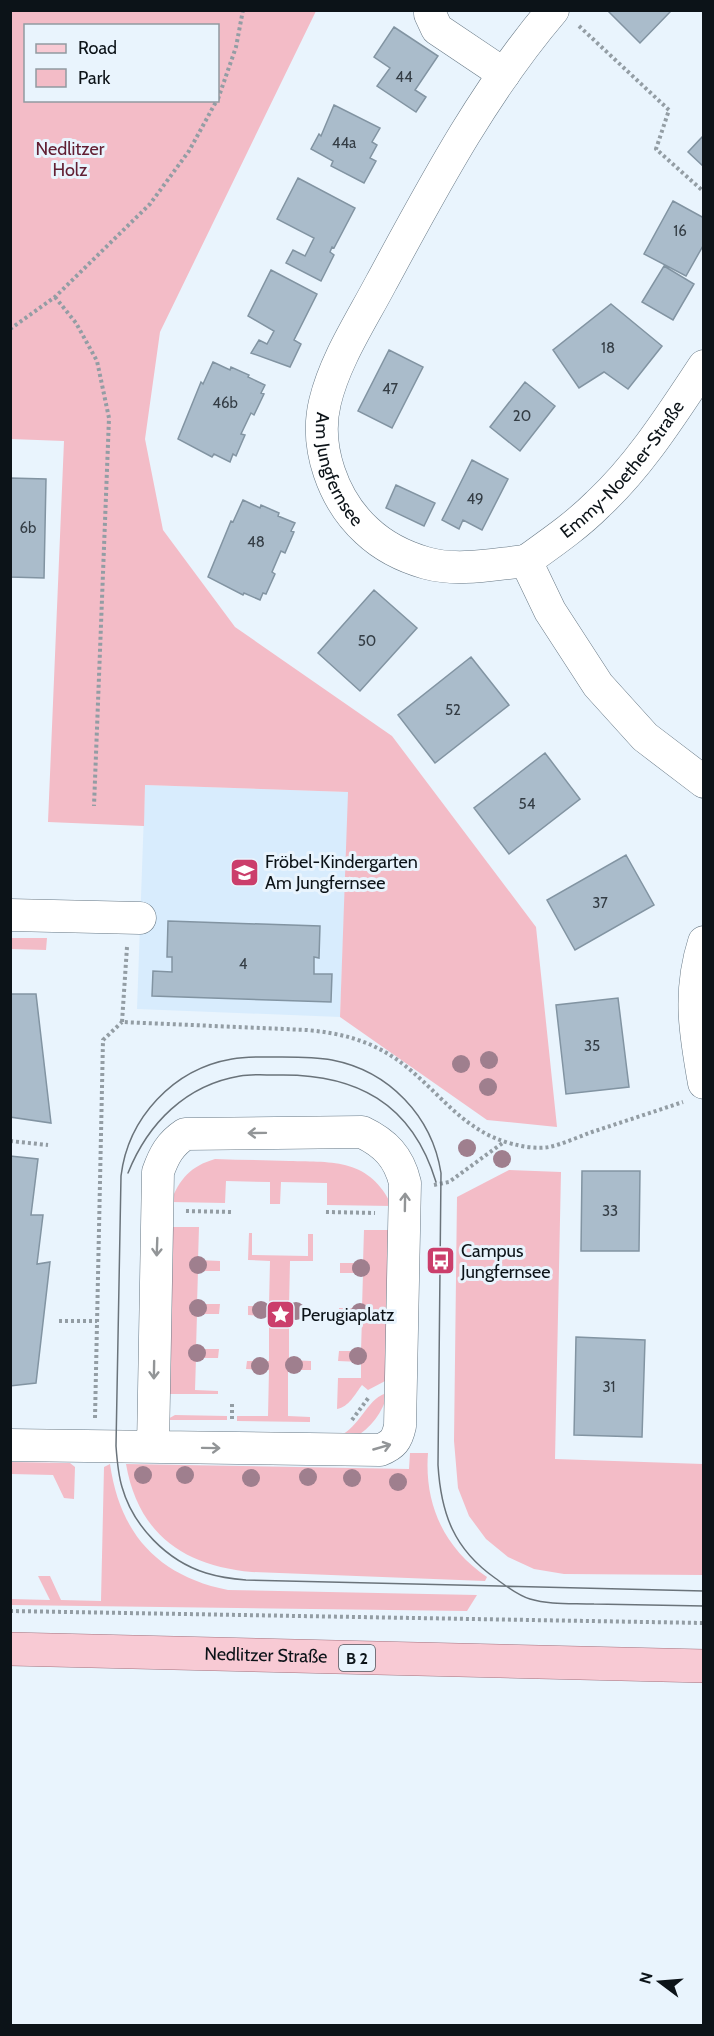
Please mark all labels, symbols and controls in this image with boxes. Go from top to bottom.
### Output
legend [24,24,219,102]
text: Road [78,37,117,59]
text: Park [78,67,111,89]
house number: 44 [395,68,413,86]
house number: 44a [332,134,357,152]
park label: Nedlitzer Holz [36,138,105,181]
house number: 16 [673,222,687,240]
house number: 18 [601,339,615,357]
house number: 47 [382,380,399,398]
house number: 46b [212,394,238,412]
street label: Emmy-Noether-Straße [556,396,689,543]
house number: 20 [513,407,531,425]
street label: Am Jungfernsee [311,411,368,531]
house number: 49 [466,490,484,508]
house number: 6b [20,519,36,537]
house number: 48 [247,533,265,551]
house number: 50 [358,632,376,650]
house number: 52 [445,701,461,719]
house number: 54 [519,795,536,813]
place label: Fröbel-Kindergarten Am Jungfernsee [265,851,418,894]
school or university icon: Fröbel-Kindergarten Am Jungfernsee [228,856,260,888]
house number: 37 [592,894,608,912]
house number: 4 [239,955,248,973]
house number: 35 [584,1037,600,1055]
one-way arrow [247,1127,267,1139]
one-way arrow [399,1193,411,1213]
house number: 33 [602,1202,618,1220]
one-way arrow [151,1237,162,1257]
place label: Campus Jungfernsee [460,1240,550,1283]
bus stop icon: Campus Jungfernsee [424,1245,456,1277]
place icon: Perugiaplatz [264,1299,296,1331]
place label: Perugiaplatz [301,1304,395,1326]
one-way arrow [148,1360,160,1380]
house number: 31 [602,1378,616,1396]
one-way arrow [372,1441,391,1452]
one-way arrow [201,1442,221,1454]
street label: Nedlitzer Straße [204,1643,328,1668]
road number: B 2 [339,1645,375,1671]
north arrow [630,1952,690,2012]
text: N [635,1970,657,1986]

